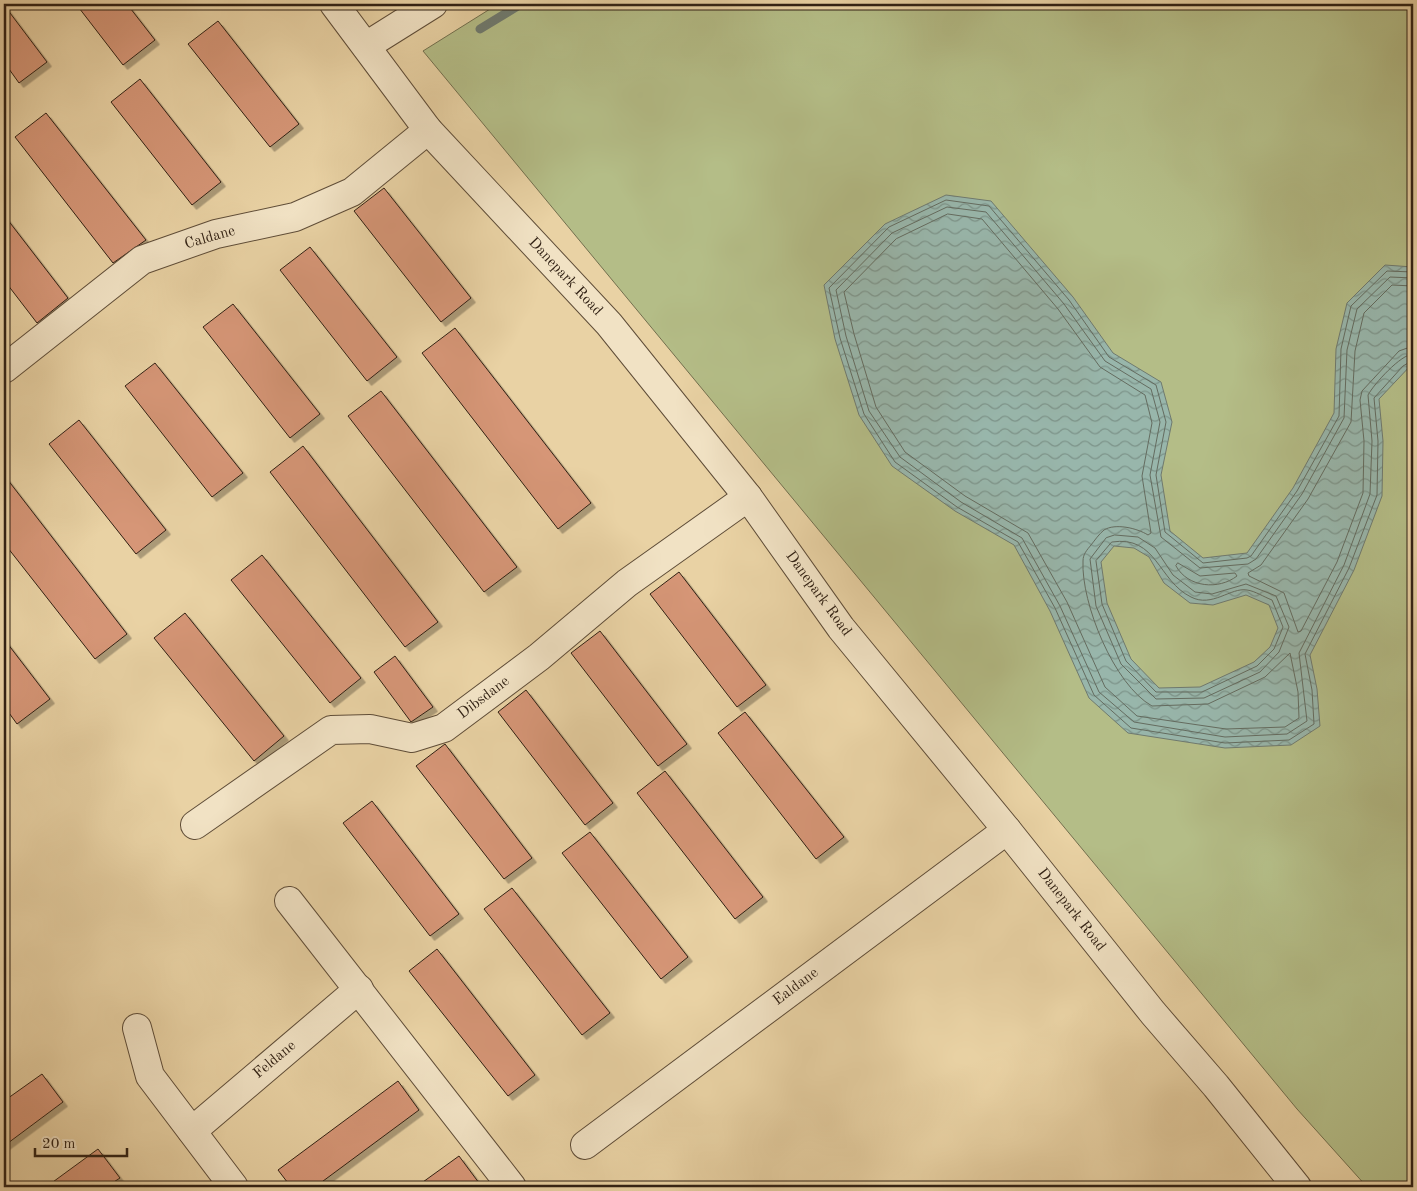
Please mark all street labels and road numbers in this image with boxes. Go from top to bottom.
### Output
street label: Caldane [183,224,237,252]
street label: Danepark Road [525,235,605,319]
street label: Danepark Road [782,549,854,639]
street label: Dibsdane [455,674,513,722]
street label: Danepark Road [1034,866,1108,954]
street label: Ealdane [771,965,821,1009]
street label: Feldane [251,1038,299,1082]

